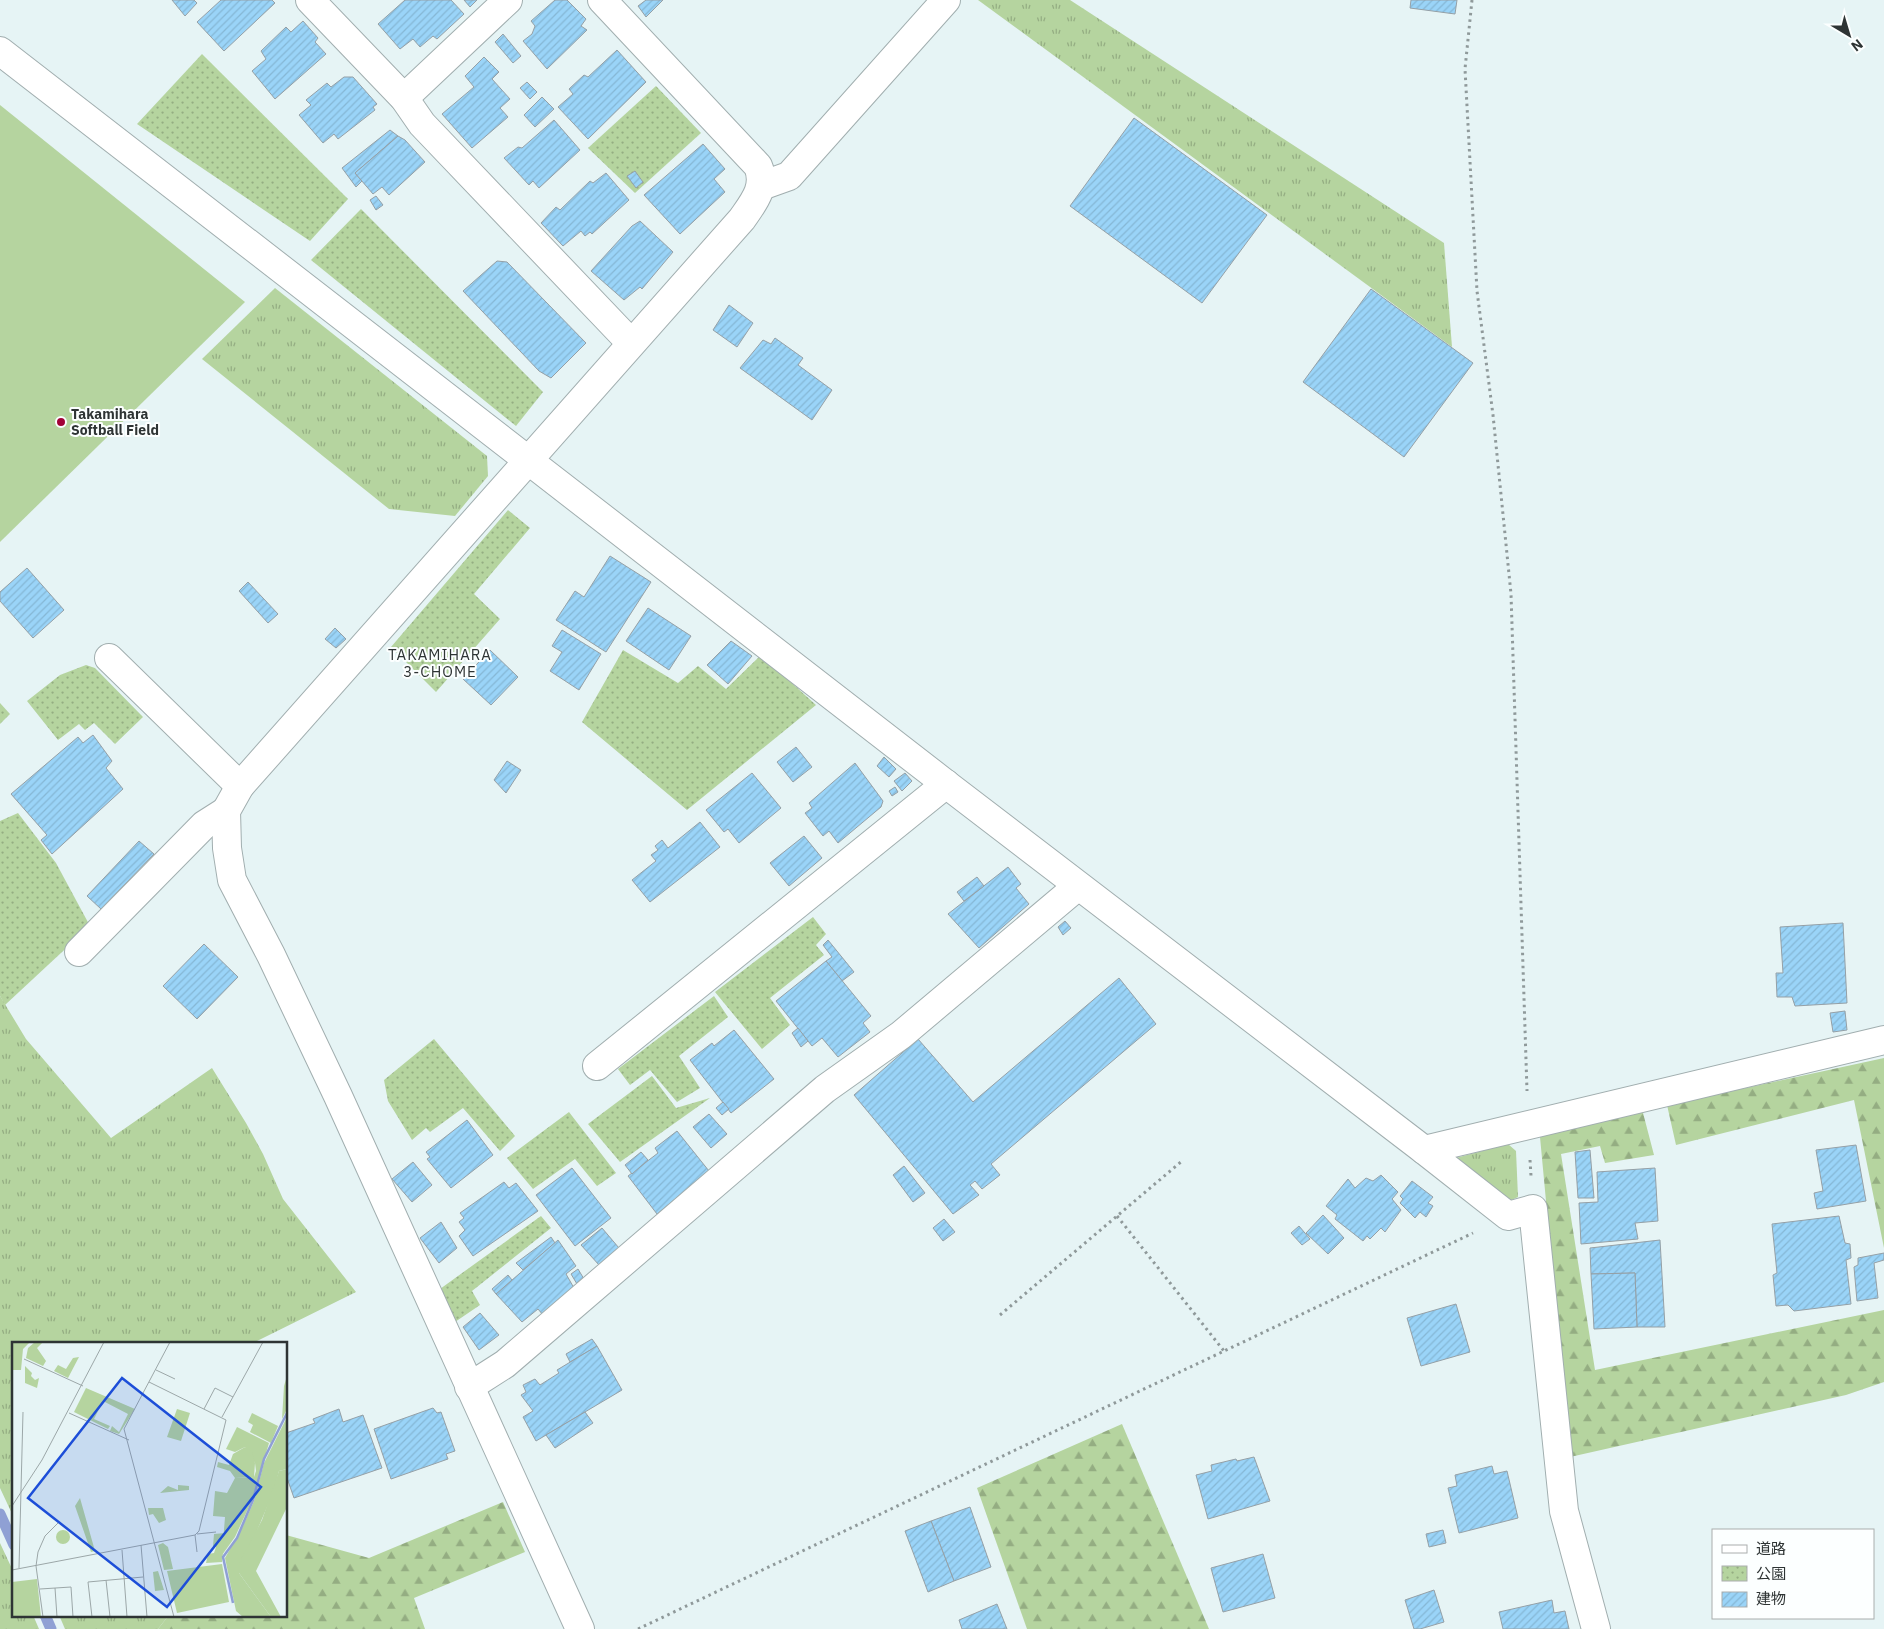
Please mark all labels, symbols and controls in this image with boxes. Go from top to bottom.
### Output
north arrow [1824,10,1874,60]
text: N [1847,35,1867,55]
place label: Takamihara Softball Field [71,405,159,439]
marker: Takamihara Softball Field [55,416,67,428]
district label: TAKAMIHARA 3-CHOME [388,645,492,681]
inset map [12,1342,288,1616]
legend [1712,1529,1874,1619]
text: 道路 [1756,1539,1786,1558]
text: 公園 [1756,1564,1786,1583]
text: 建物 [1756,1589,1786,1608]

